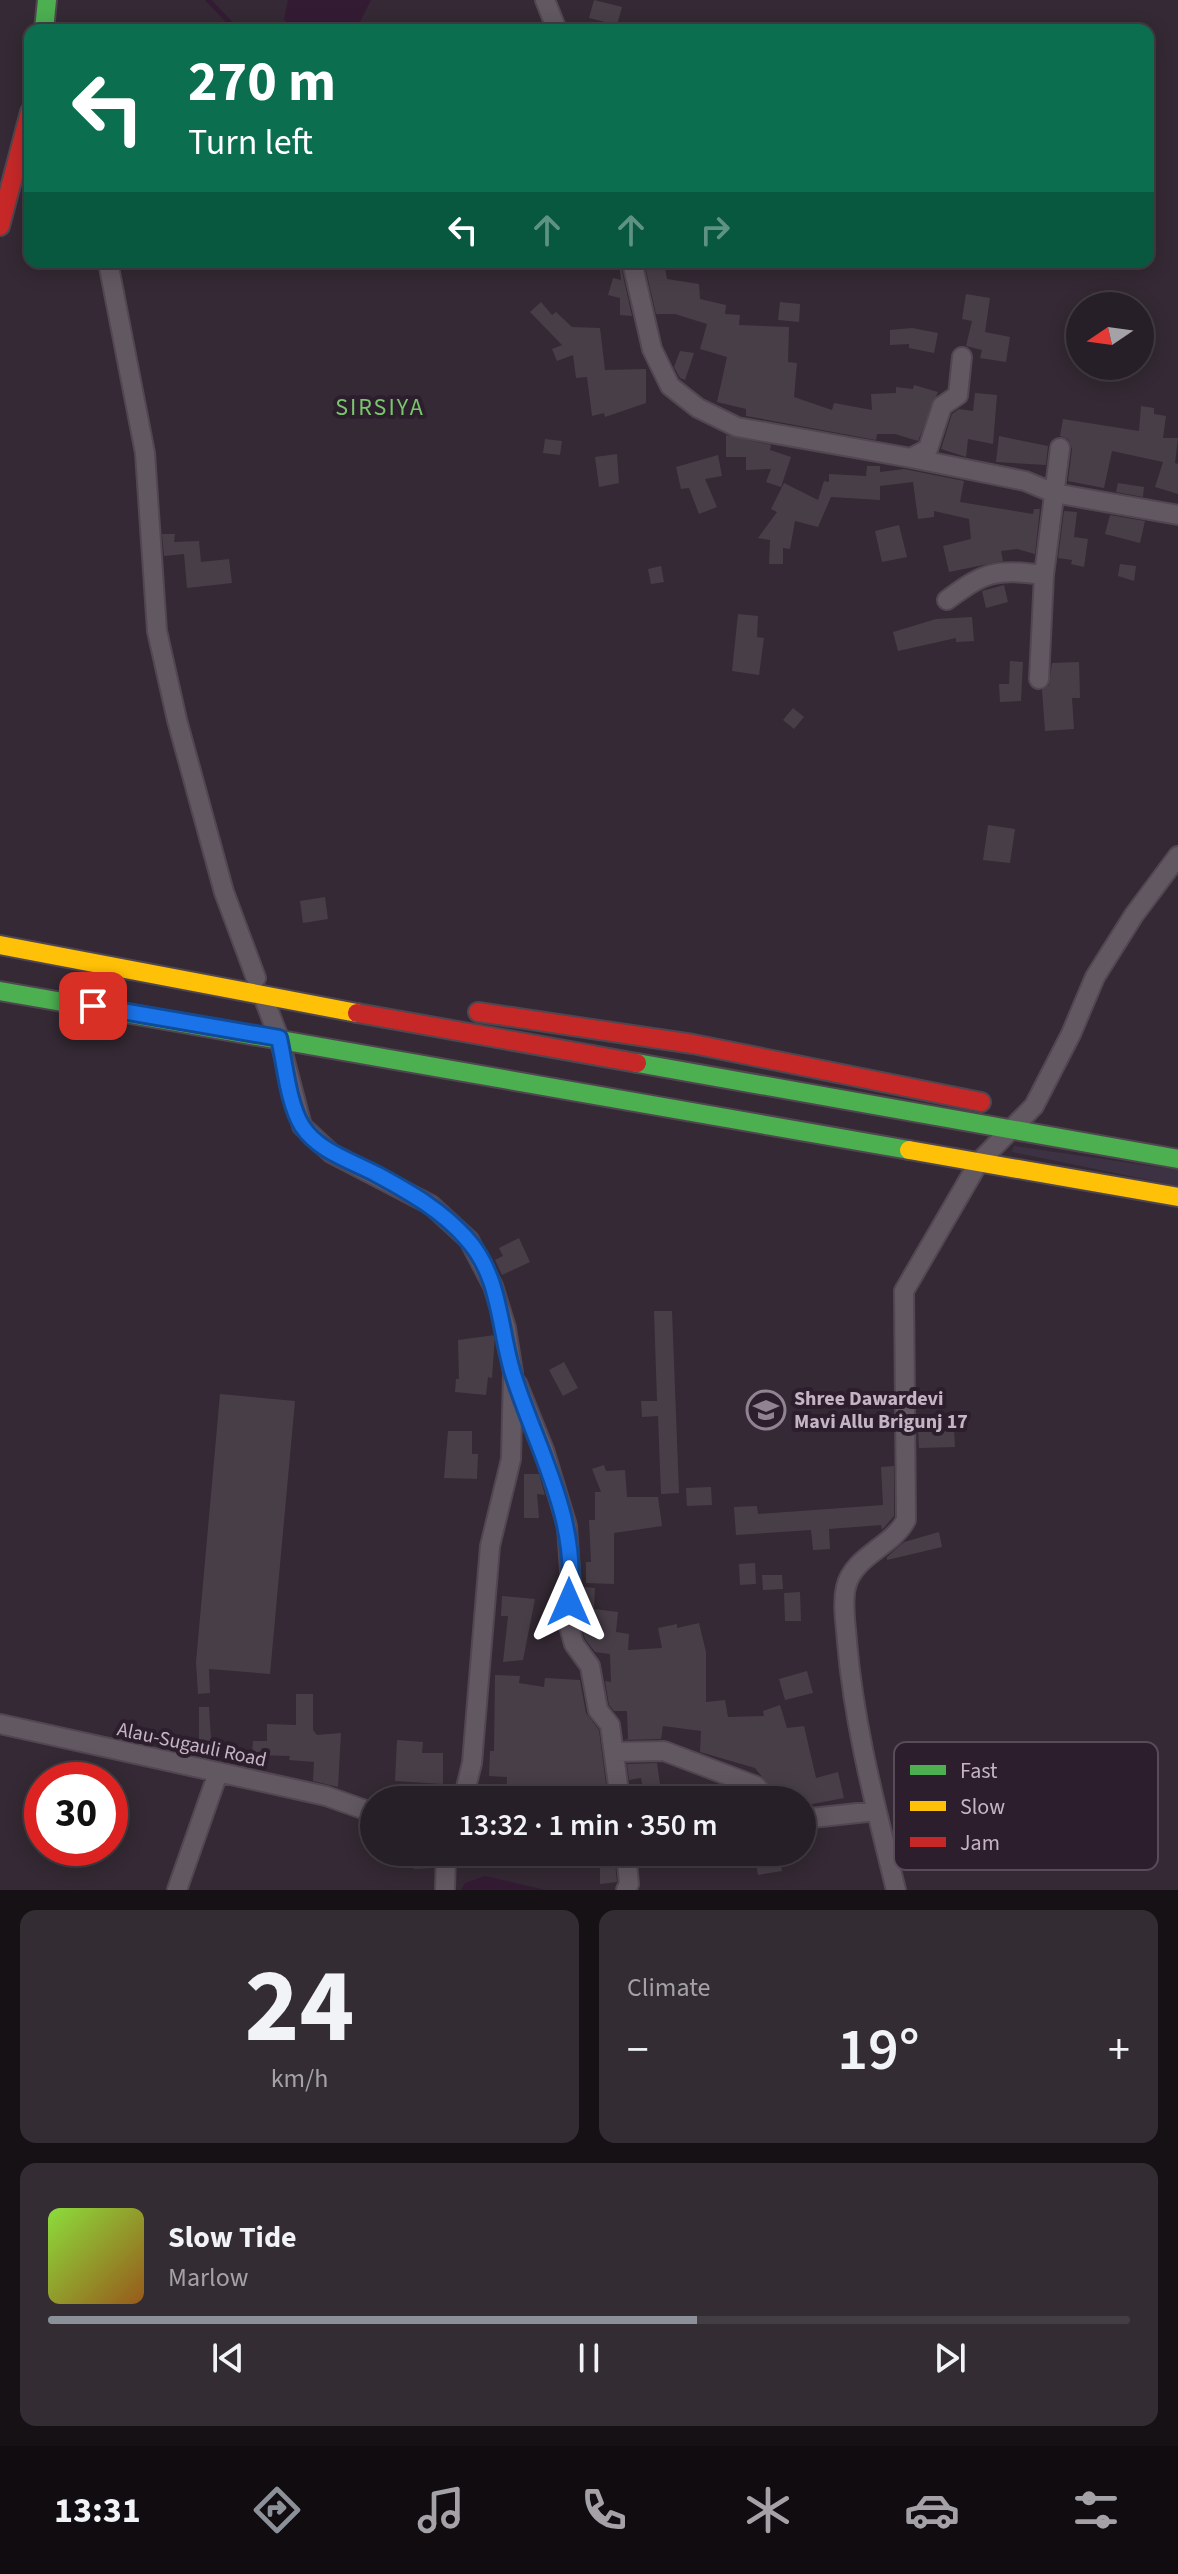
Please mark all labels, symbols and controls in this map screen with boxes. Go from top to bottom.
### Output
text: 270 m [188,43,336,122]
icon: left [56,56,160,160]
text: Turn left [188,117,313,168]
icon: left [441,208,485,252]
icon: ahead [525,208,569,252]
icon: ahead [609,208,653,252]
icon: right [693,208,737,252]
north arrow [1066,292,1154,380]
map controls [1066,292,1154,380]
district label: SIRSIYA [335,390,425,425]
pin [59,972,127,1040]
icon: arrive [71,984,115,1028]
place label: Shree Dawardevi Mavi Allu Brigunj 17 [794,1385,968,1436]
school or university icon: Shree Dawardevi Mavi Allu Brigunj 17 [745,1389,787,1431]
position arrow [527,1560,611,1644]
street label: Alau-Sugauli Road [115,1715,269,1774]
legend [894,1742,1158,1870]
text: Fast [960,1755,998,1787]
speed limit sign: 30 [24,1762,128,1866]
text: Slow [960,1791,1005,1823]
text: 13:32 · 1 min · 350 m [458,1804,718,1847]
text: Jam [960,1827,1000,1859]
text: 24 [245,1934,354,2082]
text: Climate [627,1969,711,2006]
text: 19° [837,2008,920,2093]
text: − [627,2019,649,2082]
text: + [1108,2019,1130,2082]
text: km/h [271,2060,328,2097]
text: Slow Tide [168,2216,297,2259]
text: Marlow [168,2259,248,2296]
icon: previous [206,2336,250,2380]
icon: pause [567,2336,611,2380]
icon: next [928,2336,972,2380]
icon: directions [249,2482,305,2538]
icon: music [413,2482,469,2538]
icon: phone [576,2482,632,2538]
icon: climate [740,2482,796,2538]
icon: car [904,2482,960,2538]
icon: filters [1068,2482,1124,2538]
text: 13:31 [54,2485,141,2536]

